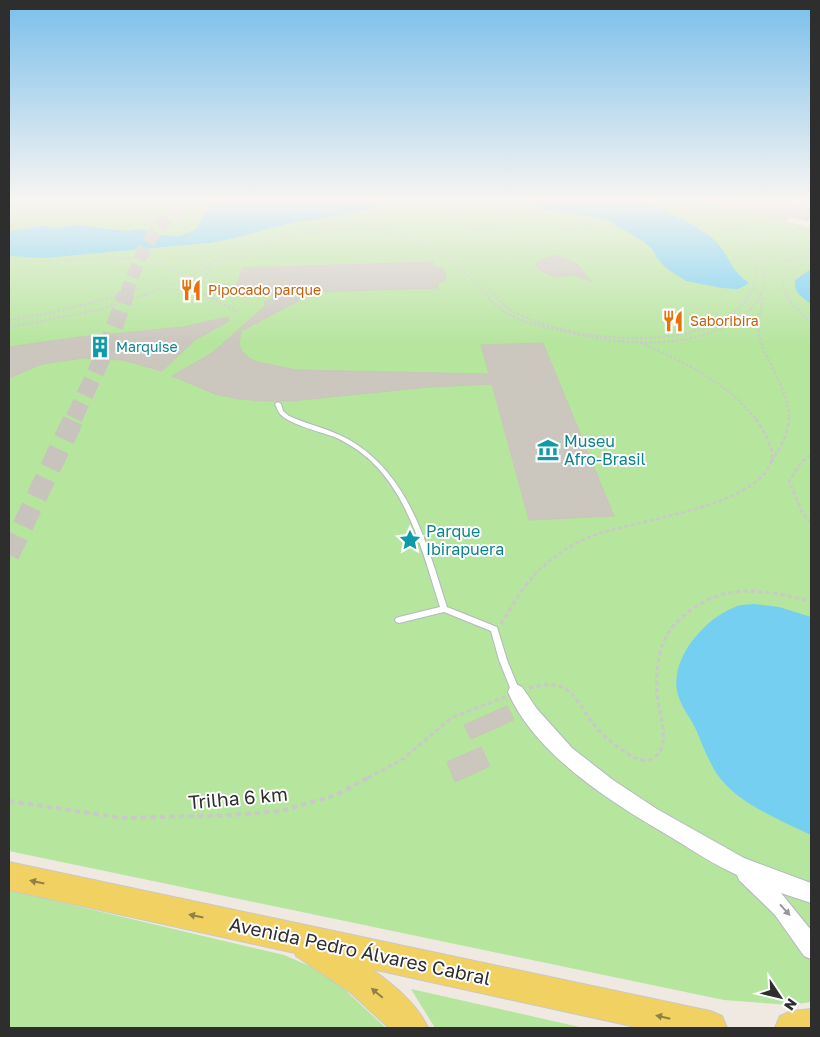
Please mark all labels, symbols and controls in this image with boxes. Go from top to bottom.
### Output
restaurant icon: Pipocado parque [178,277,204,303]
place label: Pipocado parque [208,281,321,298]
restaurant icon: Saboribira [660,308,686,334]
place label: Saboribira [690,312,759,329]
building icon: Marquise [87,334,113,360]
place label: Marquise [116,338,178,355]
place label: Museu Afro-Brasil [564,431,646,469]
museum icon: Museu Afro-Brasil [535,437,561,463]
place label: Parque Ibirapuera [426,521,504,559]
place icon: Parque Ibirapuera [397,527,423,553]
street label: Trilha 6 km [187,782,289,813]
one-way arrow [30,878,45,886]
one-way arrow [779,904,791,916]
one-way arrow [188,912,204,920]
street label: Avenida Pedro Álvares Cabral [227,912,493,989]
north arrow [755,972,805,1022]
one-way arrow [372,987,384,999]
text: N [781,996,801,1014]
one-way arrow [655,1013,670,1021]

